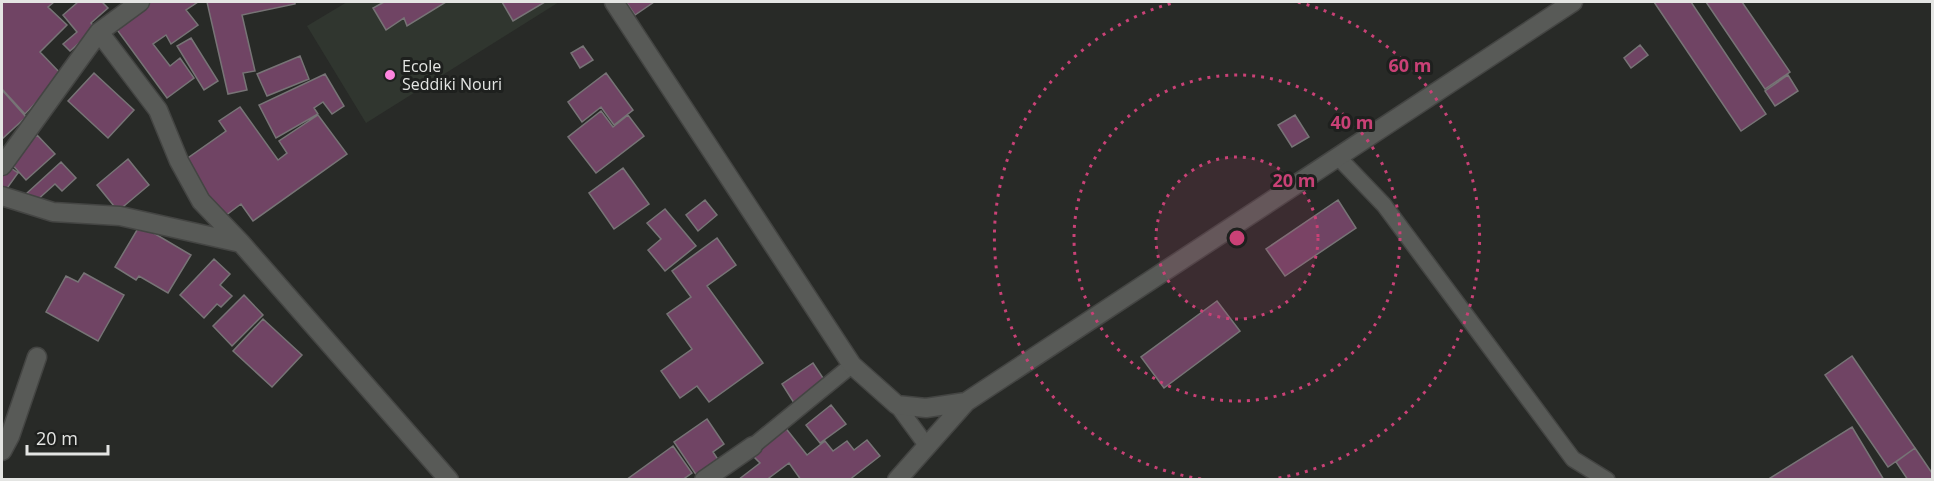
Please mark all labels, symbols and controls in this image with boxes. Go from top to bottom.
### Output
text: 60 m [1389,53,1431,77]
place label: Ecole Seddiki Nouri [402,55,502,95]
marker: Ecole Seddiki Nouri [383,68,397,82]
text: 40 m [1331,110,1373,134]
text: 20 m [1273,168,1315,192]
centre of rings [1227,228,1247,248]
scale bar [27,418,108,456]
text: 20 m [36,426,78,450]

